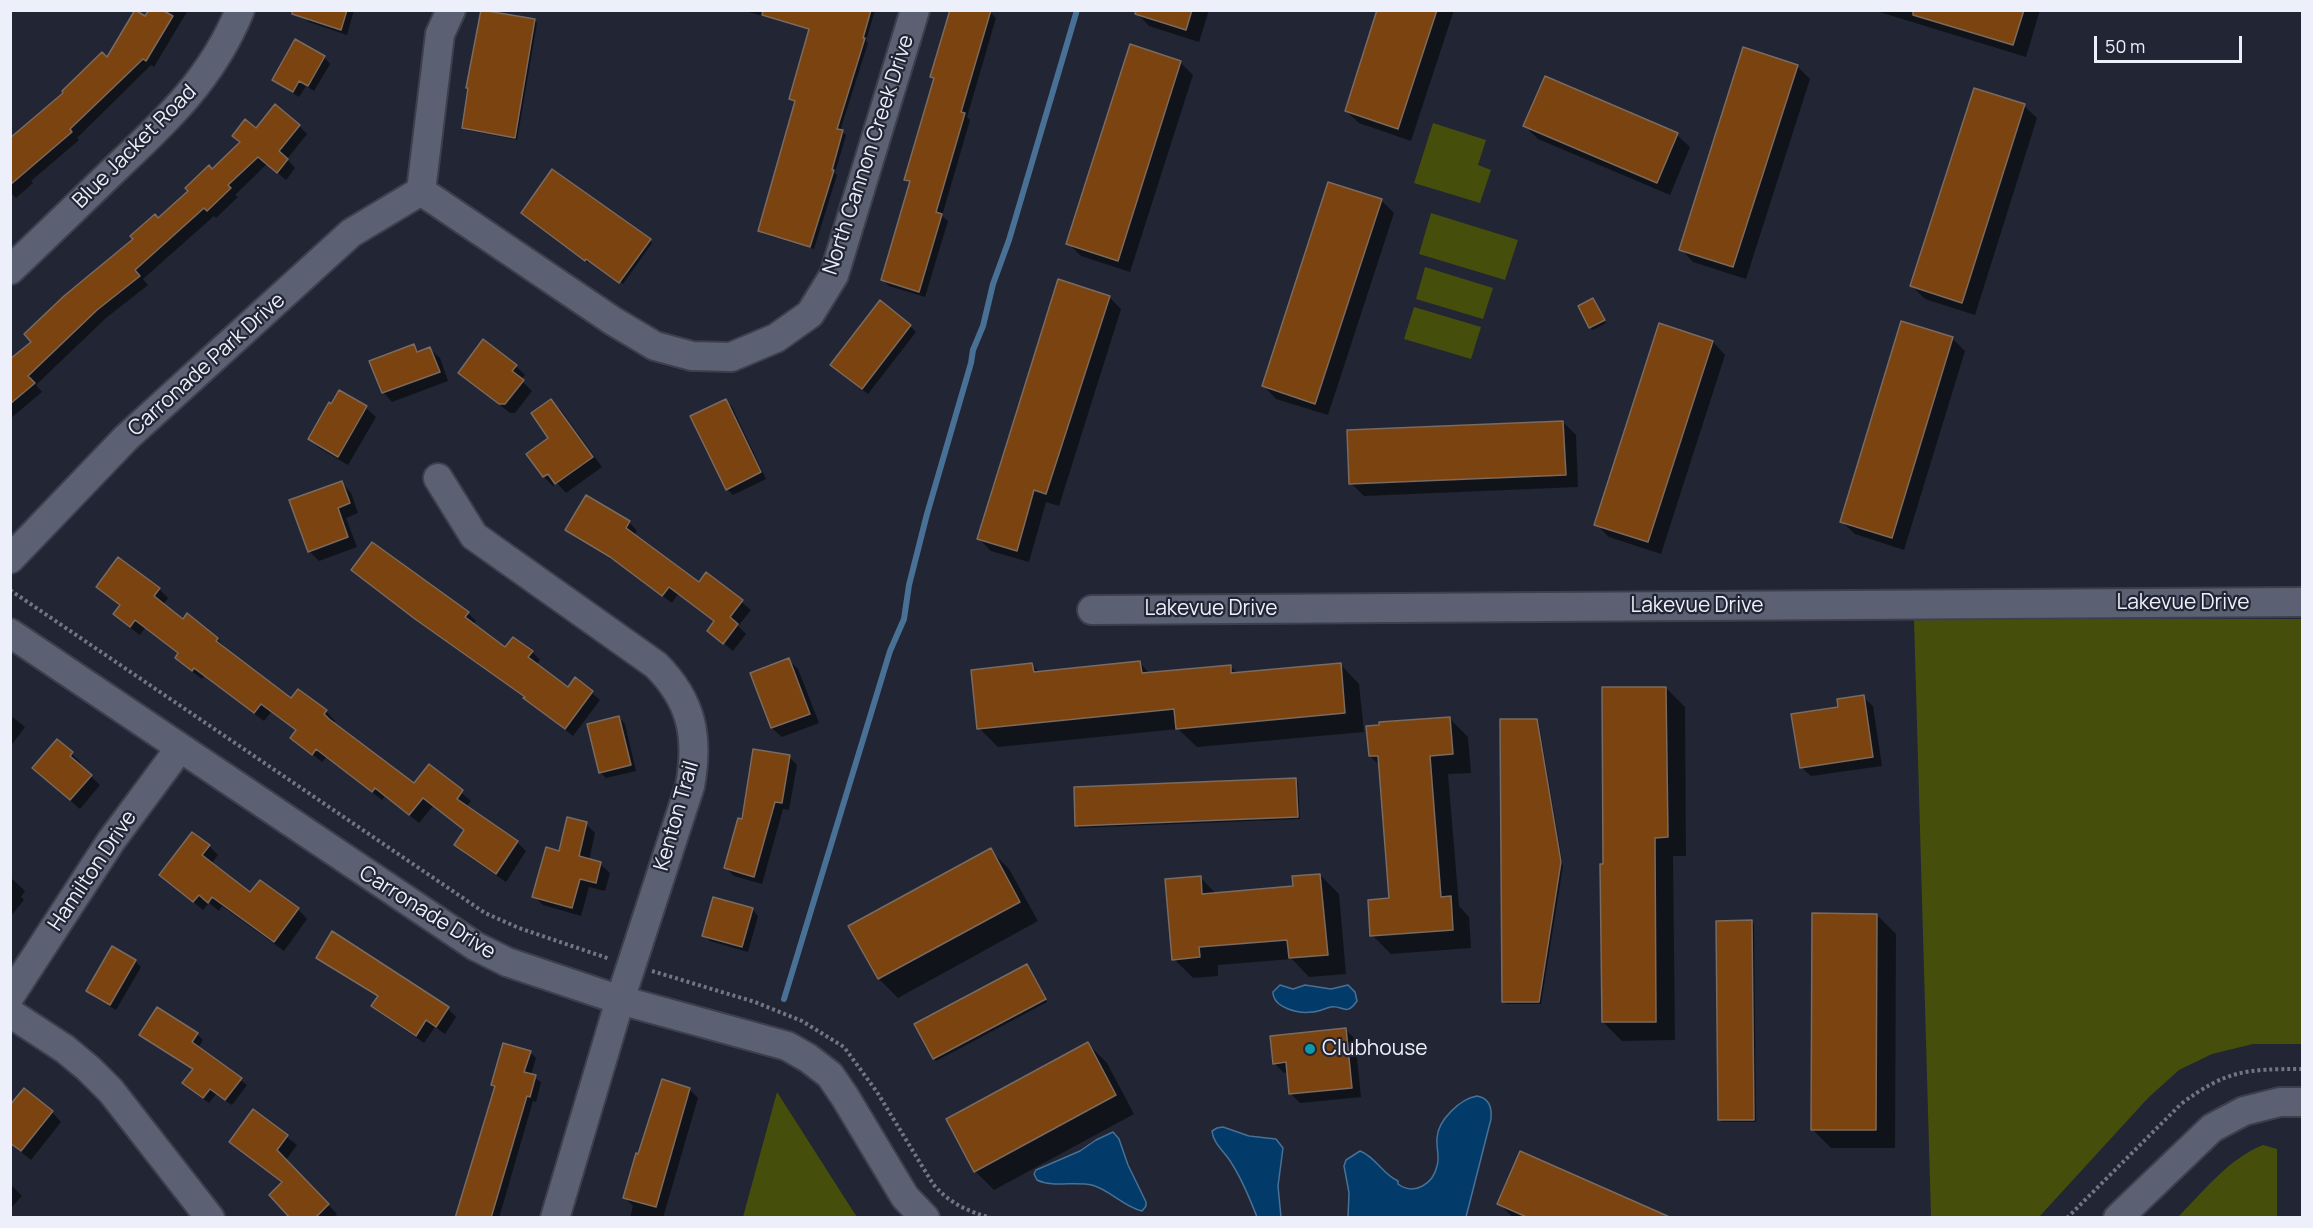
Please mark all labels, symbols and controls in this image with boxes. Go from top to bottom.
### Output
scale bar [2097,24,2246,62]
street label: North Cannon Creek Drive [818,32,920,278]
text: 50 m [2105,34,2145,58]
street label: Blue Jacket Road [68,80,202,214]
street label: Carronade Park Drive [123,288,291,442]
street label: Lakevue Drive [2116,590,2250,616]
street label: Lakevue Drive [1630,593,1764,619]
street label: Lakevue Drive [1144,596,1278,622]
street label: Kenton Trail [649,758,705,874]
street label: Hamilton Drive [43,806,143,936]
street label: Carronade Drive [354,861,500,965]
place label: Clubhouse [1322,1036,1428,1062]
marker: Clubhouse [1303,1042,1317,1056]

